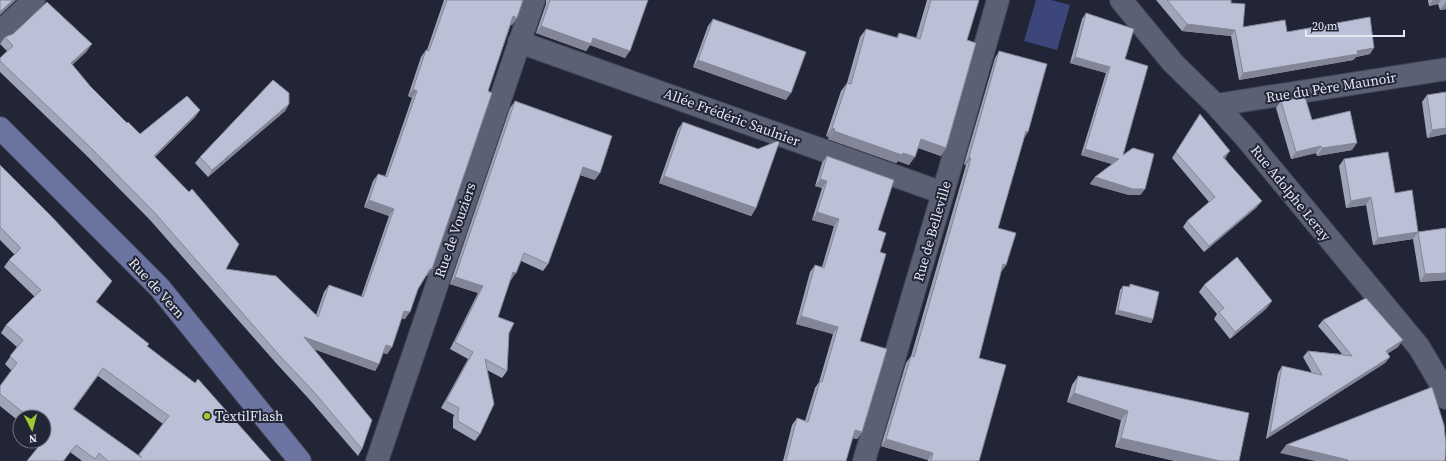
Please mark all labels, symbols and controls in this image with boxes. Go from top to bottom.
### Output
scale bar [1306,12,1404,38]
text: 20 m [1312,18,1338,34]
street label: Rue du Père Maunoir [1264,67,1398,107]
street label: Allée Frédéric Saulnier [661,83,803,151]
street label: Rue Adolphe Leray [1246,141,1336,246]
street label: Rue de Belleville [908,178,956,284]
street label: Rue de Vouziers [429,180,481,280]
street label: Rue de Vern [124,253,190,323]
place label: TextilFlash [215,406,284,426]
north arrow [12,409,52,449]
marker: TextilFlash [202,411,212,421]
text: N [28,431,38,446]

